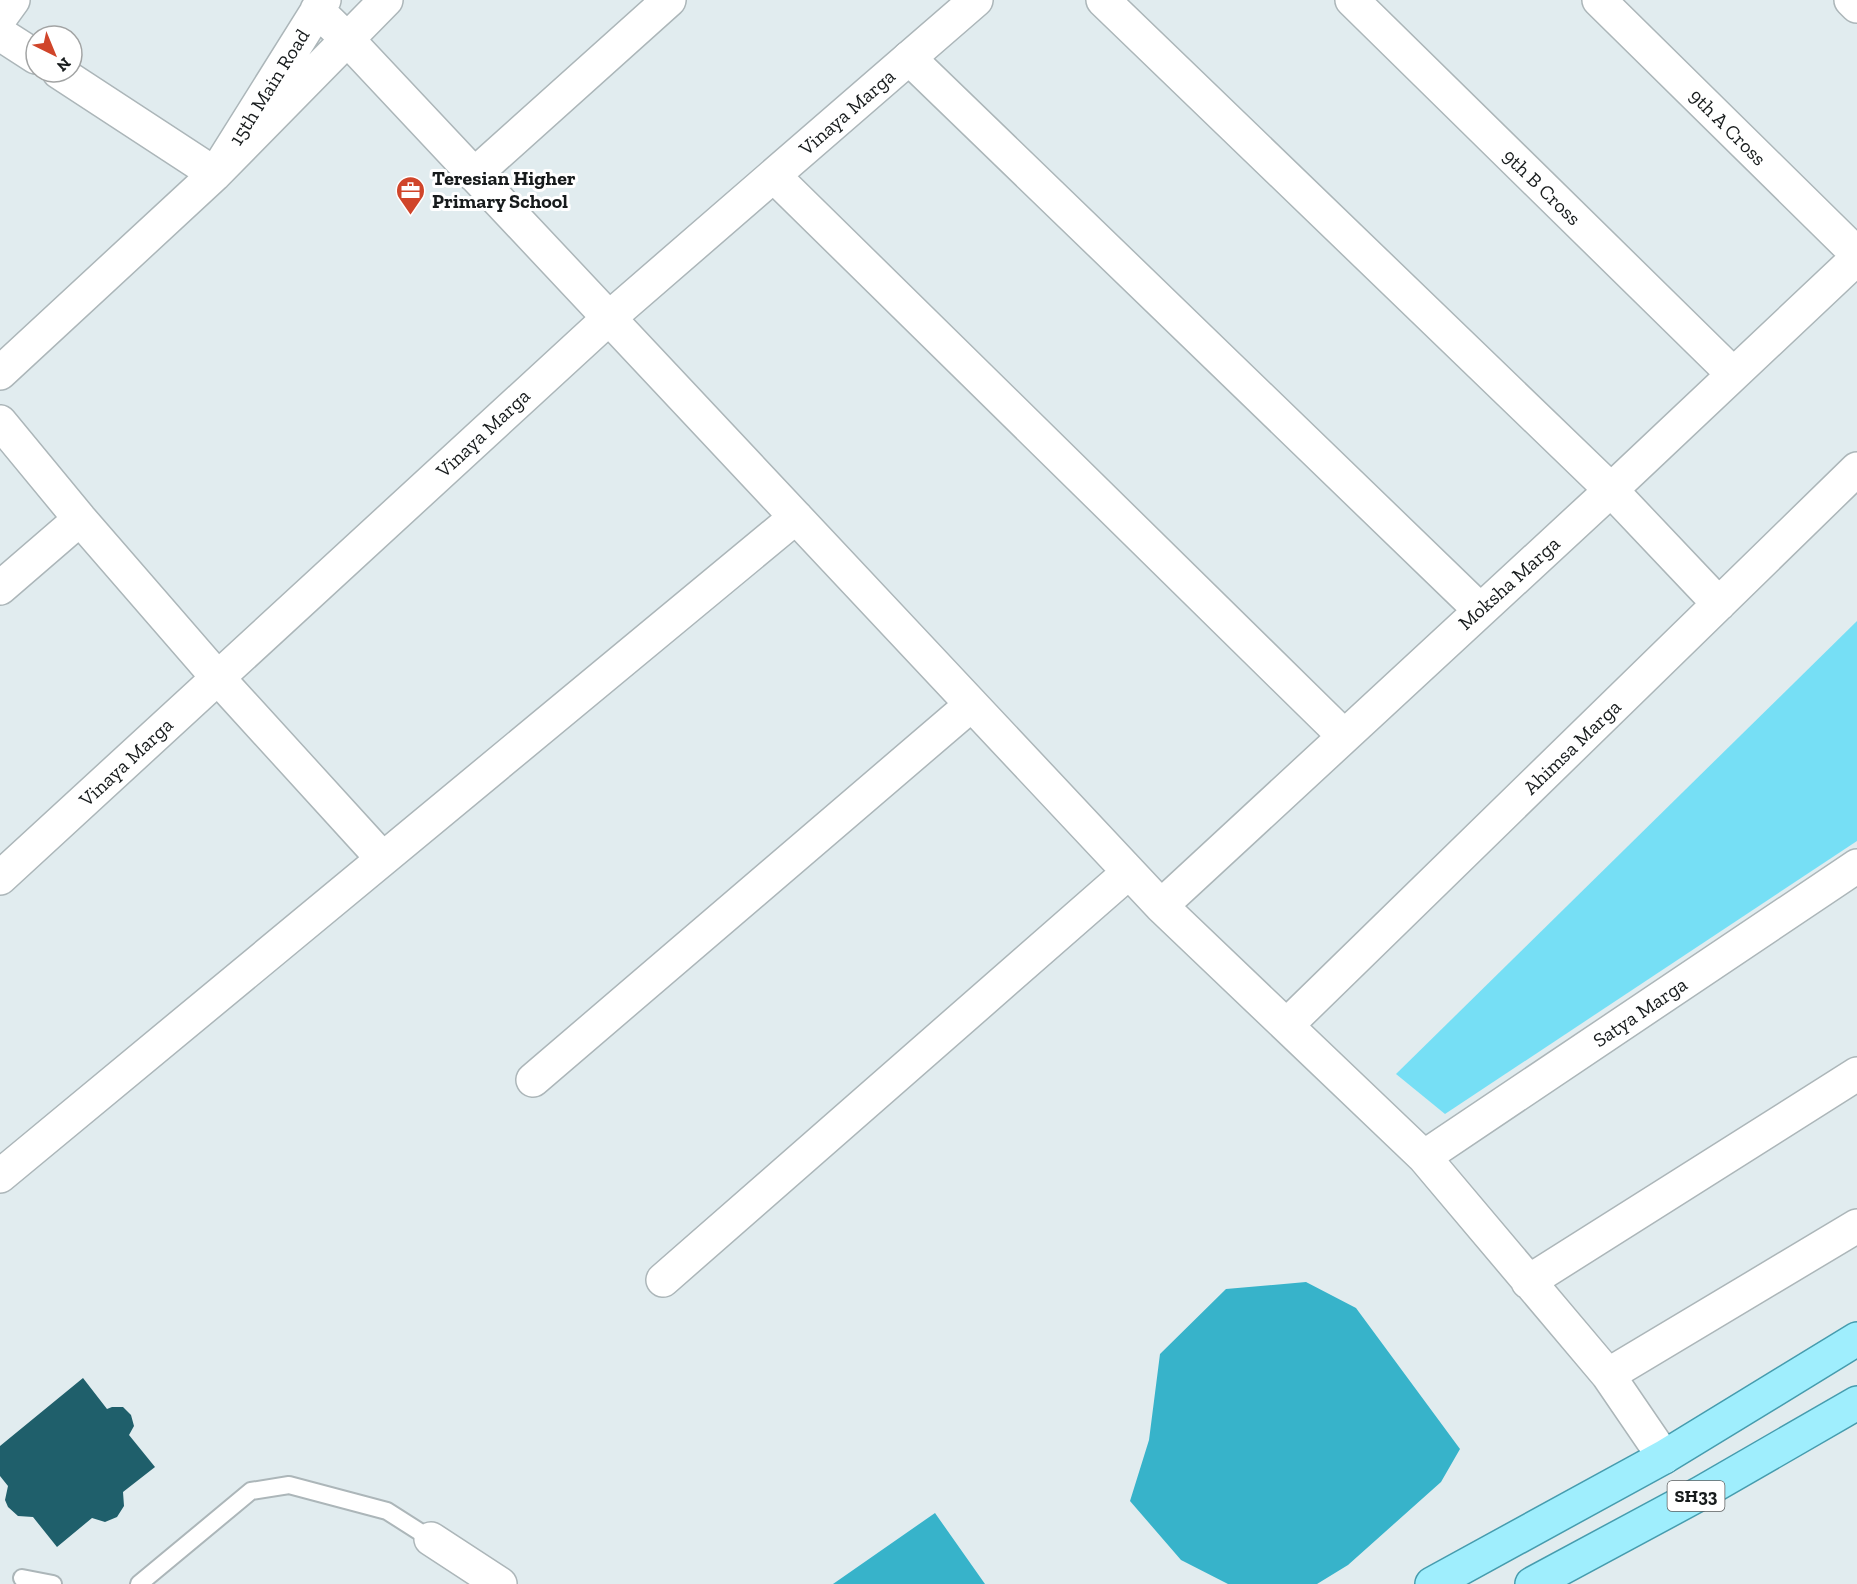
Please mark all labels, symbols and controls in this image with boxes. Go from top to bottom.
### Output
north arrow [24,24,84,84]
street label: 15th Main Road [224,24,314,150]
text: N [53,54,75,76]
street label: Vinaya Marga [793,64,900,161]
street label: 9th A Cross [1685,84,1771,170]
street label: 9th B Cross [1498,144,1586,230]
place label: Teresian Higher Primary School [432,166,576,213]
office icon: Teresian Higher Primary School [395,174,427,216]
street label: Vinaya Marga [430,383,535,483]
street label: Moksha Marga [1453,531,1565,635]
street label: Ahimsa Marga [1518,694,1626,799]
street label: Vinaya Marga [73,712,178,812]
street label: Satya Marga [1588,972,1692,1052]
road number: SH33 [1668,1481,1724,1511]

